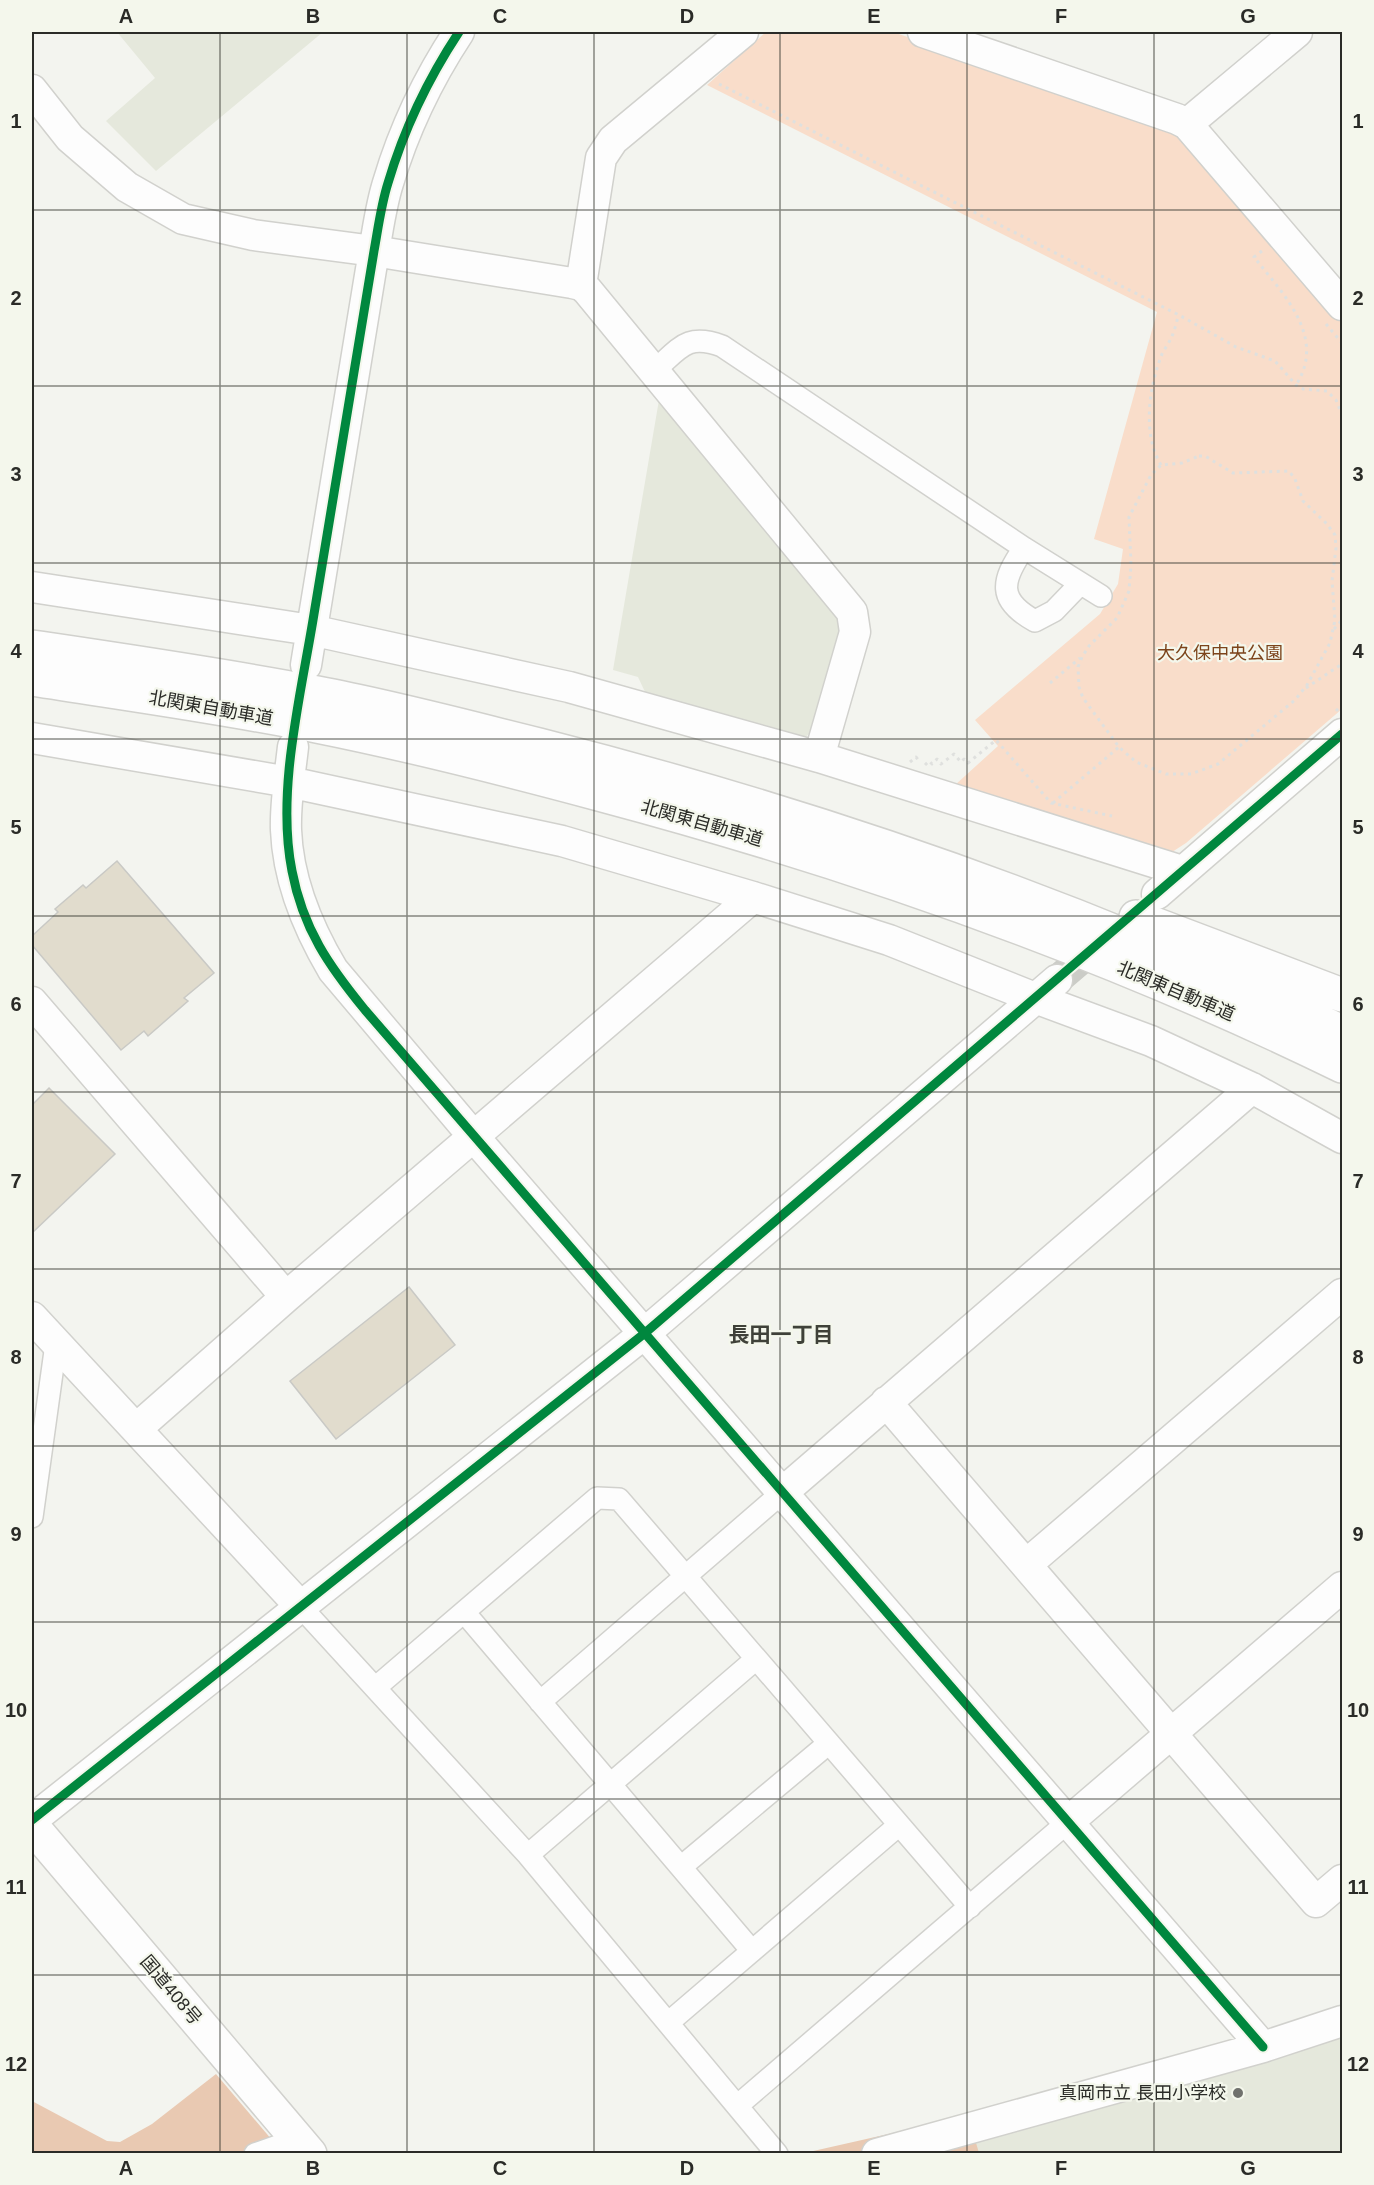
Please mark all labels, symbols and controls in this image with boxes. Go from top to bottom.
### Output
text: A [119,5,133,27]
text: B [306,5,320,27]
text: C [493,5,507,27]
text: D [680,5,694,27]
text: E [867,5,881,27]
text: F [1055,5,1067,27]
text: G [1240,5,1256,27]
text: 1 [10,110,22,132]
text: 1 [1352,110,1364,132]
text: 2 [10,287,22,309]
text: 2 [1352,287,1364,309]
text: 3 [10,463,22,485]
text: 3 [1352,463,1364,485]
text: 4 [10,640,22,662]
text: 4 [1352,640,1364,662]
park label: 大久保中央公園 [1157,643,1283,663]
street label: 北関東自動車道 [147,687,275,729]
street label: 北関東自動車道 [639,796,765,850]
text: 5 [10,816,22,838]
text: 5 [1352,816,1364,838]
street label: 北関東自動車道 [1114,957,1238,1025]
text: 6 [10,993,22,1015]
text: 6 [1352,993,1364,1015]
text: 7 [10,1170,22,1192]
text: 7 [1352,1170,1364,1192]
district label: 長田一丁目 [729,1323,834,1346]
text: 8 [10,1346,22,1368]
text: 8 [1352,1346,1364,1368]
text: 9 [10,1523,22,1545]
text: 9 [1352,1523,1364,1545]
text: 10 [5,1699,27,1721]
text: 10 [1347,1699,1369,1721]
text: 11 [5,1876,27,1898]
text: 11 [1347,1876,1369,1898]
street label: 国道408号 [136,1951,206,2029]
text: 12 [5,2053,27,2075]
text: 12 [1347,2053,1369,2075]
place label: 真岡市立 長田小学校 [1059,2083,1226,2103]
marker: 真岡市立 長田小学校 [1231,2086,1245,2100]
text: A [119,2157,133,2179]
text: B [306,2157,320,2179]
text: C [493,2157,507,2179]
text: D [680,2157,694,2179]
text: E [867,2157,881,2179]
text: F [1055,2157,1067,2179]
text: G [1240,2157,1256,2179]

